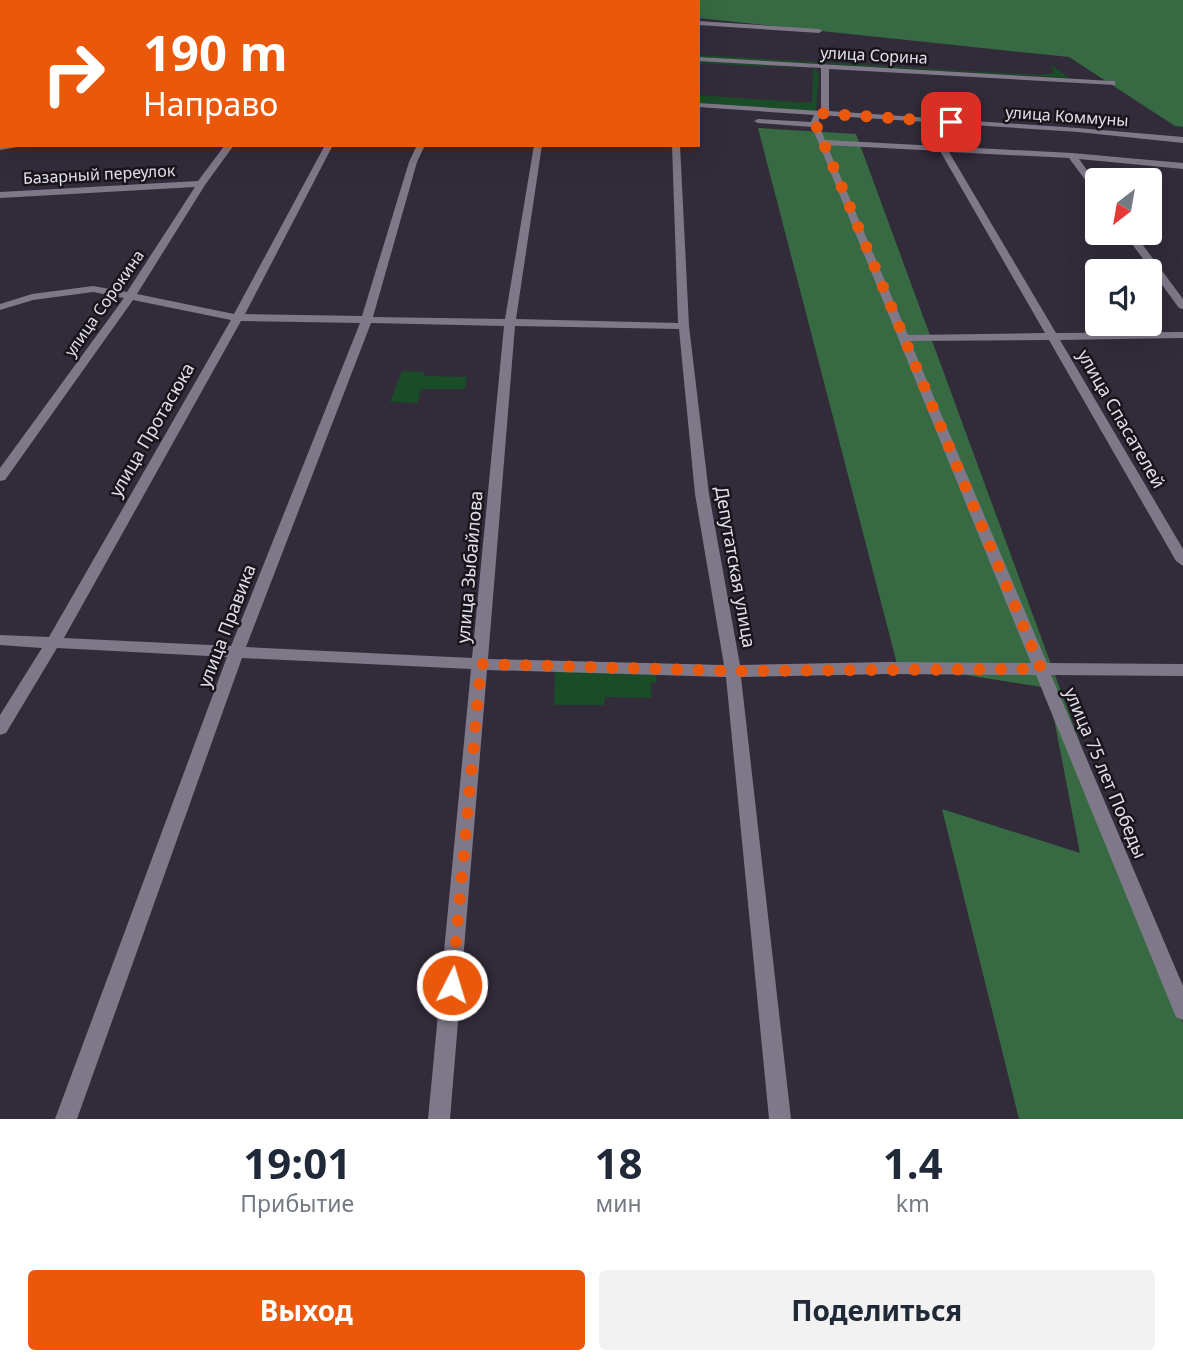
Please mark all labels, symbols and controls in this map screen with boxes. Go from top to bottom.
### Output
text: 190 m [143,19,288,85]
icon: right [28,28,119,119]
street label: улица Сорина [820,41,928,69]
text: Направо [143,82,278,125]
pin [921,92,981,152]
street label: улица Коммуны [1005,101,1129,131]
icon: arrive [932,103,970,141]
street label: Базарный переулок [22,159,176,189]
north arrow [1085,168,1162,245]
map controls [1085,168,1162,336]
street label: улица Сорокина [59,245,149,361]
button: sound [1085,259,1162,336]
street label: улица Спасателей [1072,345,1171,492]
street label: улица Протасюка [103,358,199,501]
street label: Депутатская улица [710,484,762,650]
street label: улица Зыбайлова [450,490,488,644]
street label: улица Правика [191,560,261,691]
street label: улица 75 лет Победы [1059,684,1153,862]
position arrow [415,948,489,1022]
text: 19:01 [243,1134,351,1191]
text: 18 [595,1134,643,1191]
text: 1.4 [883,1134,943,1191]
text: Прибытие [240,1187,354,1219]
text: мин [595,1187,642,1219]
text: km [896,1187,930,1219]
button: Выход [28,1270,585,1350]
button: Поделиться [599,1270,1155,1350]

